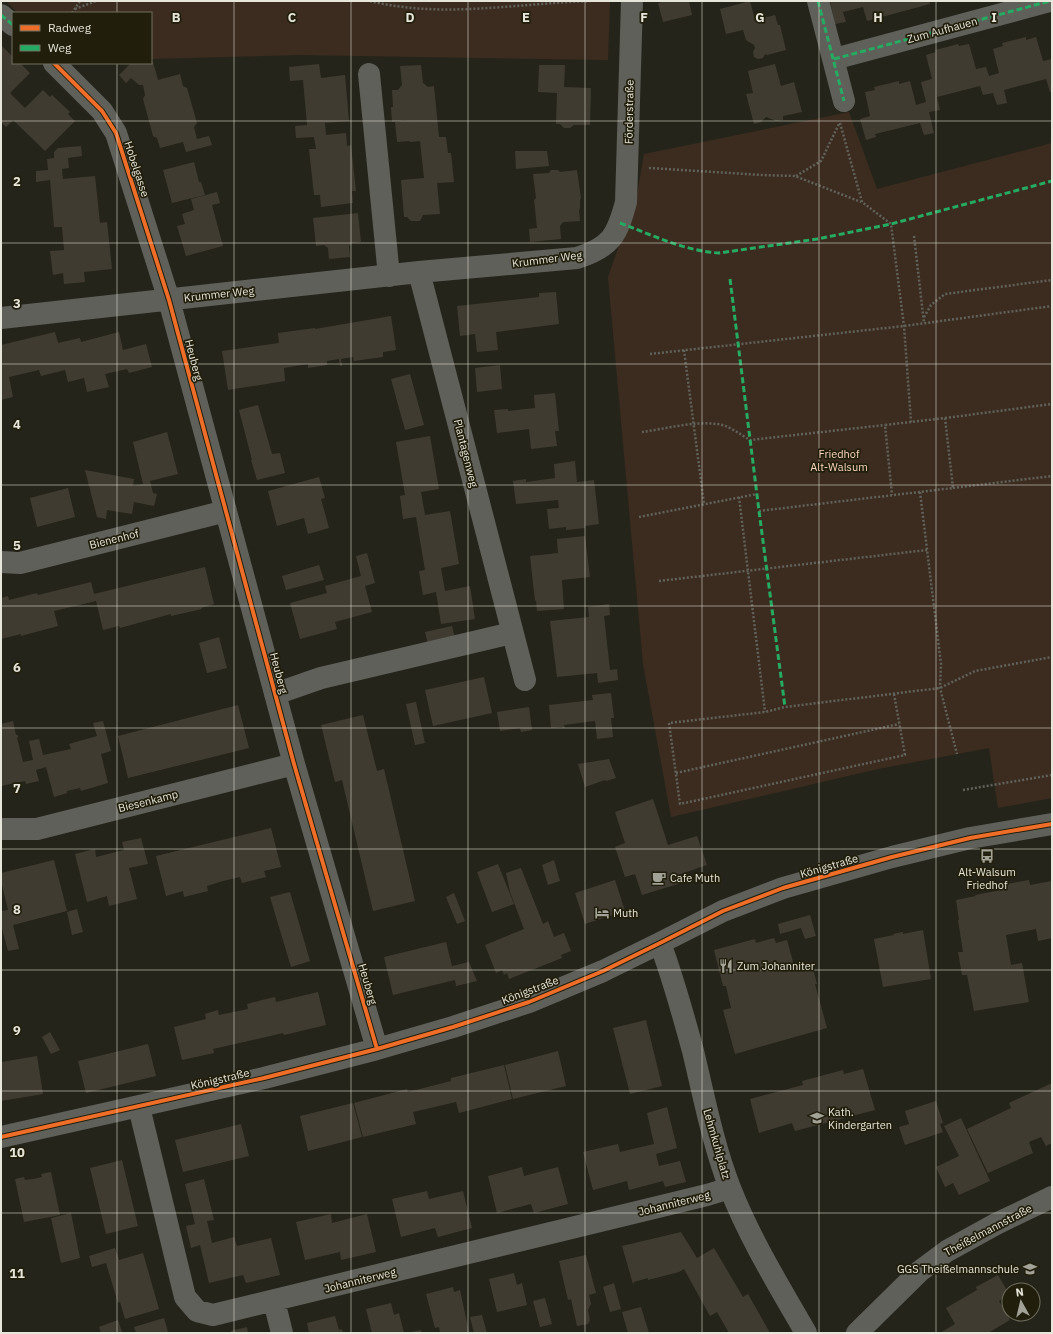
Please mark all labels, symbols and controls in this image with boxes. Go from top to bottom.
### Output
text: B [172,9,181,26]
text: C [288,9,297,26]
text: D [405,9,415,26]
text: E [522,9,530,26]
text: F [640,9,648,26]
text: G [755,9,765,26]
text: H [873,9,883,26]
text: I [991,9,997,26]
legend [12,12,152,64]
street label: Zum Aufhauen [905,14,979,46]
text: Radweg [48,20,92,35]
text: Weg [48,40,72,55]
street label: Förderstraße [621,80,637,144]
street label: Hobelgasse [121,139,153,199]
text: 2 [13,173,21,190]
street label: Krummer Weg [511,248,583,270]
street label: Krummer Weg [183,283,255,305]
text: 3 [13,295,21,312]
street label: Heuberg [182,338,206,382]
text: 4 [13,416,21,433]
street label: Plantagenweg [451,417,481,489]
park label: Friedhof Alt-Walsum [810,447,868,474]
street label: Bienenhof [88,526,141,552]
text: 5 [13,537,21,554]
street label: Heuberg [267,651,291,695]
text: 6 [13,659,21,676]
text: 7 [13,780,21,797]
street label: Biesenkamp [117,787,179,815]
bus stop icon: Alt-Walsum Friedhof [979,848,995,864]
street label: Königstraße [798,851,860,881]
place label: Alt-Walsum Friedhof [958,865,1016,892]
cafe icon: Cafe Muth [651,870,667,886]
place label: Cafe Muth [670,871,720,885]
text: 8 [13,901,21,918]
hotel icon: Muth [594,905,610,921]
place label: Muth [613,906,638,920]
restaurant icon: Zum Johanniter [718,958,734,974]
place label: Zum Johanniter [737,959,815,973]
street label: Heuberg [355,962,381,1006]
street label: Königstraße [500,973,560,1007]
text: 9 [13,1022,21,1039]
street label: Königstraße [189,1065,251,1093]
place label: Kath. Kindergarten [828,1105,892,1132]
street label: Lehmkuhlplatz [700,1107,734,1181]
school or university icon: Kath. Kindergarten [809,1110,825,1126]
text: 10 [9,1144,25,1161]
street label: Johanniterweg [637,1187,711,1219]
street label: Theißelmannstraße [942,1201,1034,1259]
school or university icon: GGS Theißelmannschule [1022,1261,1038,1277]
place label: GGS Theißelmannschule [897,1262,1019,1276]
street label: Johanniterweg [323,1264,397,1296]
text: 11 [9,1265,25,1282]
north arrow [1001,1282,1041,1322]
text: N [1015,1285,1025,1300]

